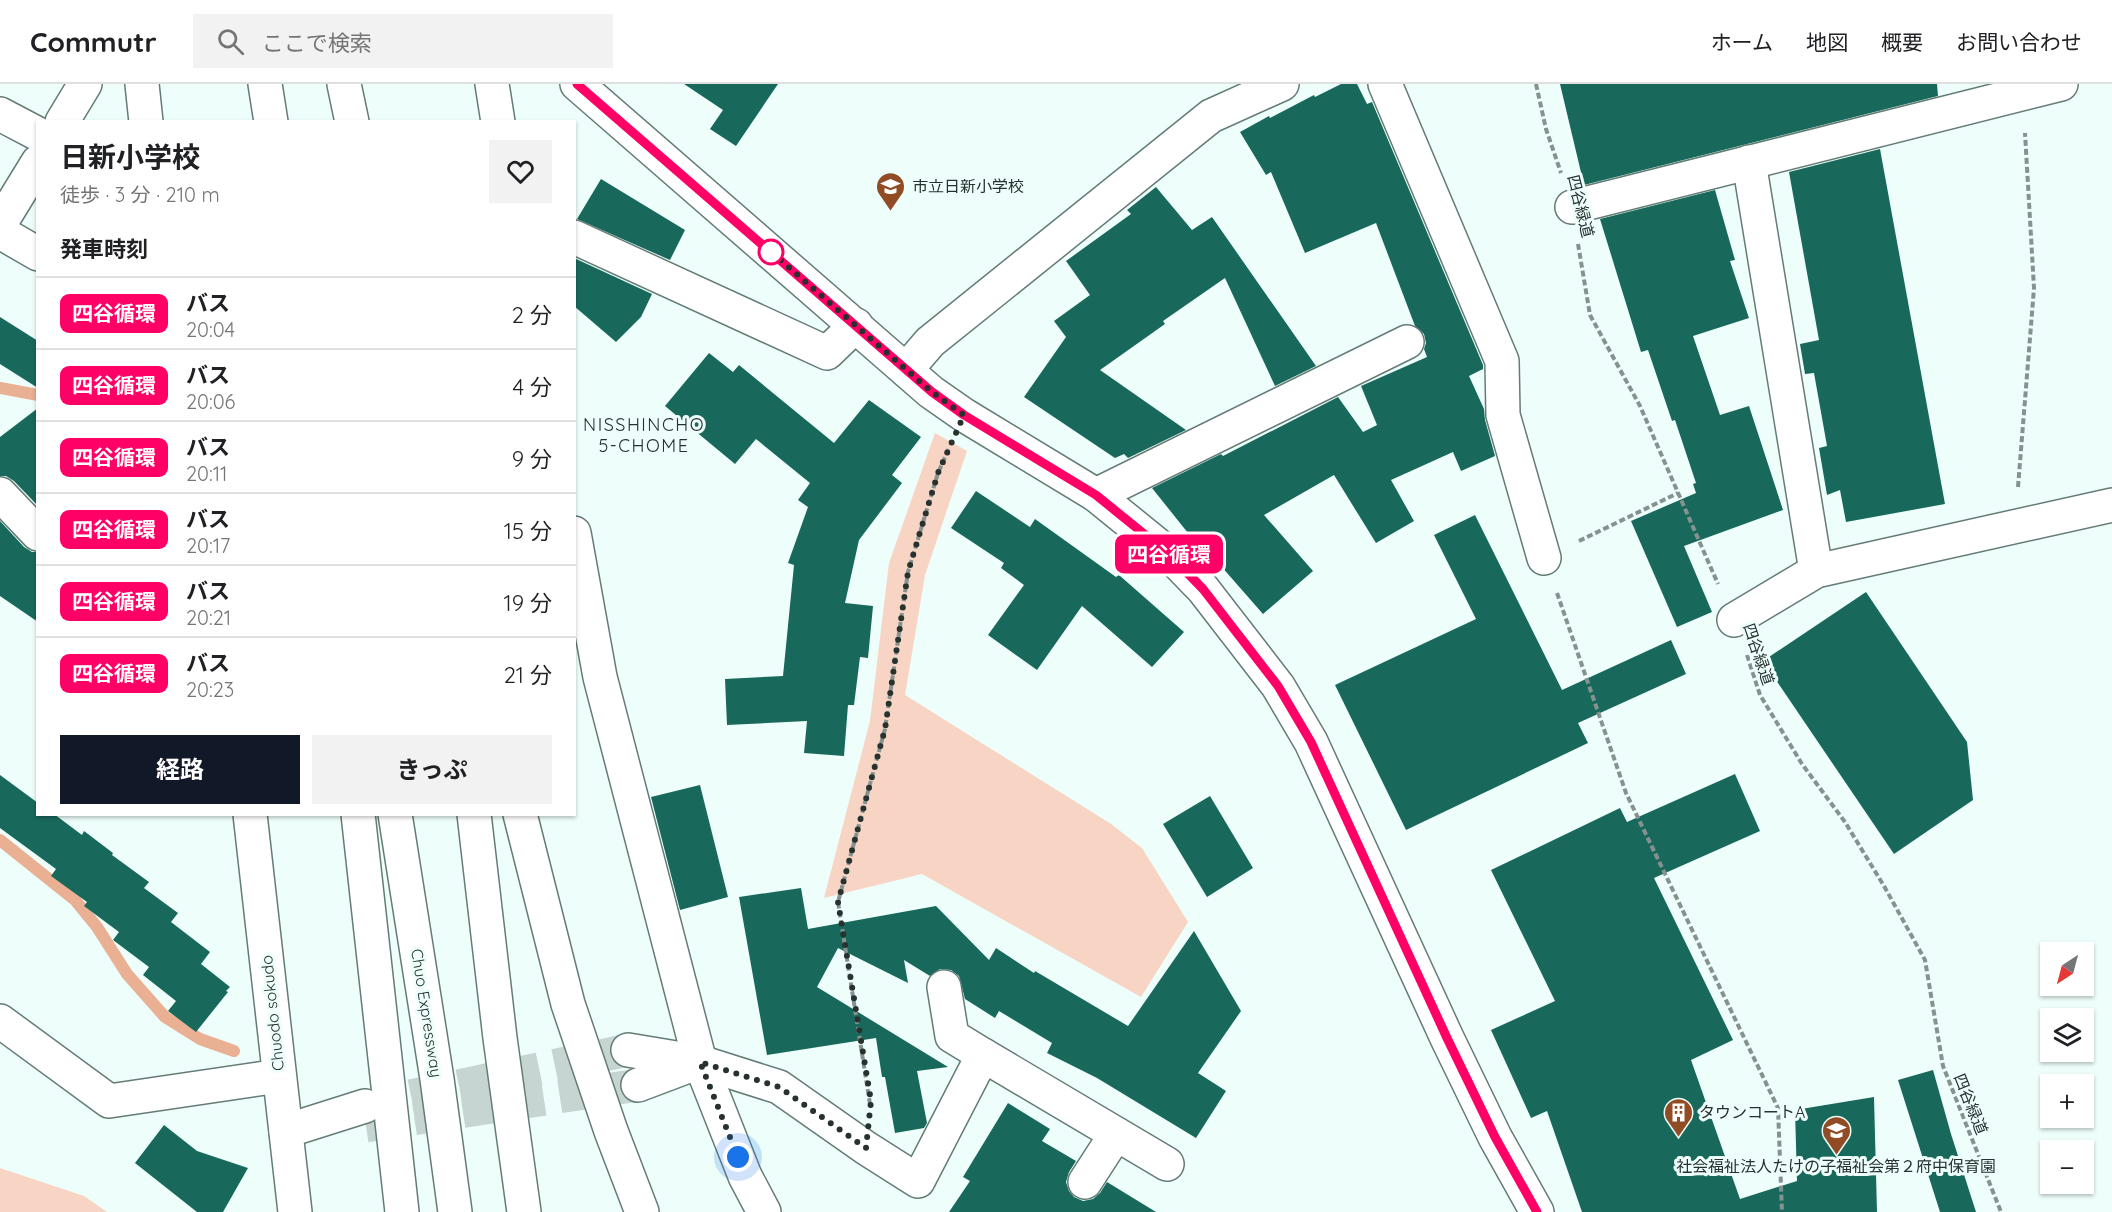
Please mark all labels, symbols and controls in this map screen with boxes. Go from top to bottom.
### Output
search box [193,14,613,68]
text: Commutr [30,24,157,59]
icon: search [214,25,247,58]
text: ここで検索 [262,29,372,57]
text: ホーム [1711,29,1773,55]
text: 地図 [1806,29,1848,55]
text: 概要 [1881,29,1923,55]
text: お問い合わせ [1956,29,2082,55]
text: 日新小学校 [60,139,200,174]
button: heart [489,140,552,203]
school or university icon: 市立日新小学校 [875,170,907,212]
street label: 四谷緑道 [1564,173,1598,239]
place label: 市立日新小学校 [912,176,1024,196]
text: 徒歩 · 3 分 · 210 m [60,182,220,207]
text: 発車時刻 [60,235,148,263]
unlabelled marker [758,239,784,265]
text: バス [186,289,230,317]
text: 四谷循環 [72,300,156,326]
text: 2 分 [512,301,552,329]
text: 20:04 [186,317,235,342]
text: バス [186,361,230,389]
text: 四谷循環 [72,372,156,398]
text: 4 分 [512,373,552,401]
text: 20:06 [186,389,235,414]
district label: NISSHINCHO 5-CHOME [583,413,705,457]
text: バス [186,433,230,461]
text: 四谷循環 [72,444,156,470]
text: 9 分 [512,445,552,473]
text: 20:11 [186,461,228,486]
text: バス [186,505,230,533]
text: 四谷循環 [72,516,156,542]
text: 15 分 [504,517,552,545]
text: 20:17 [186,533,230,558]
line badge: 四谷循環 [1127,534,1211,574]
text: 四谷循環 [1127,541,1211,567]
text: バス [186,577,230,605]
text: 四谷循環 [72,588,156,614]
text: 19 分 [504,589,552,617]
text: 20:21 [186,605,231,630]
street label: 四谷緑道 [1739,620,1779,688]
text: バス [186,649,230,677]
text: 四谷循環 [72,660,156,686]
text: 21 分 [504,661,552,689]
text: 20:23 [186,677,234,702]
button: 経路 [60,735,300,804]
button: きっぷ [312,735,552,804]
north arrow [2040,942,2094,996]
map controls [2040,942,2094,1194]
street label: Chuo Expressway [407,947,447,1079]
street label: Chuodo sokudo [256,954,288,1072]
button: layers [2040,1008,2094,1062]
street label: 四谷緑道 [1950,1071,1992,1137]
button: + [2040,1074,2094,1128]
building icon: タウンコートA [1662,1096,1694,1138]
place label: タウンコートA [1699,1102,1805,1122]
school or university icon: 社会福祉法人たけの子福祉会第２府中保育園 [1820,1114,1852,1156]
button: − [2040,1140,2094,1194]
your location [723,1142,753,1172]
place label: 社会福祉法人たけの子福祉会第２府中保育園 [1676,1156,1996,1176]

